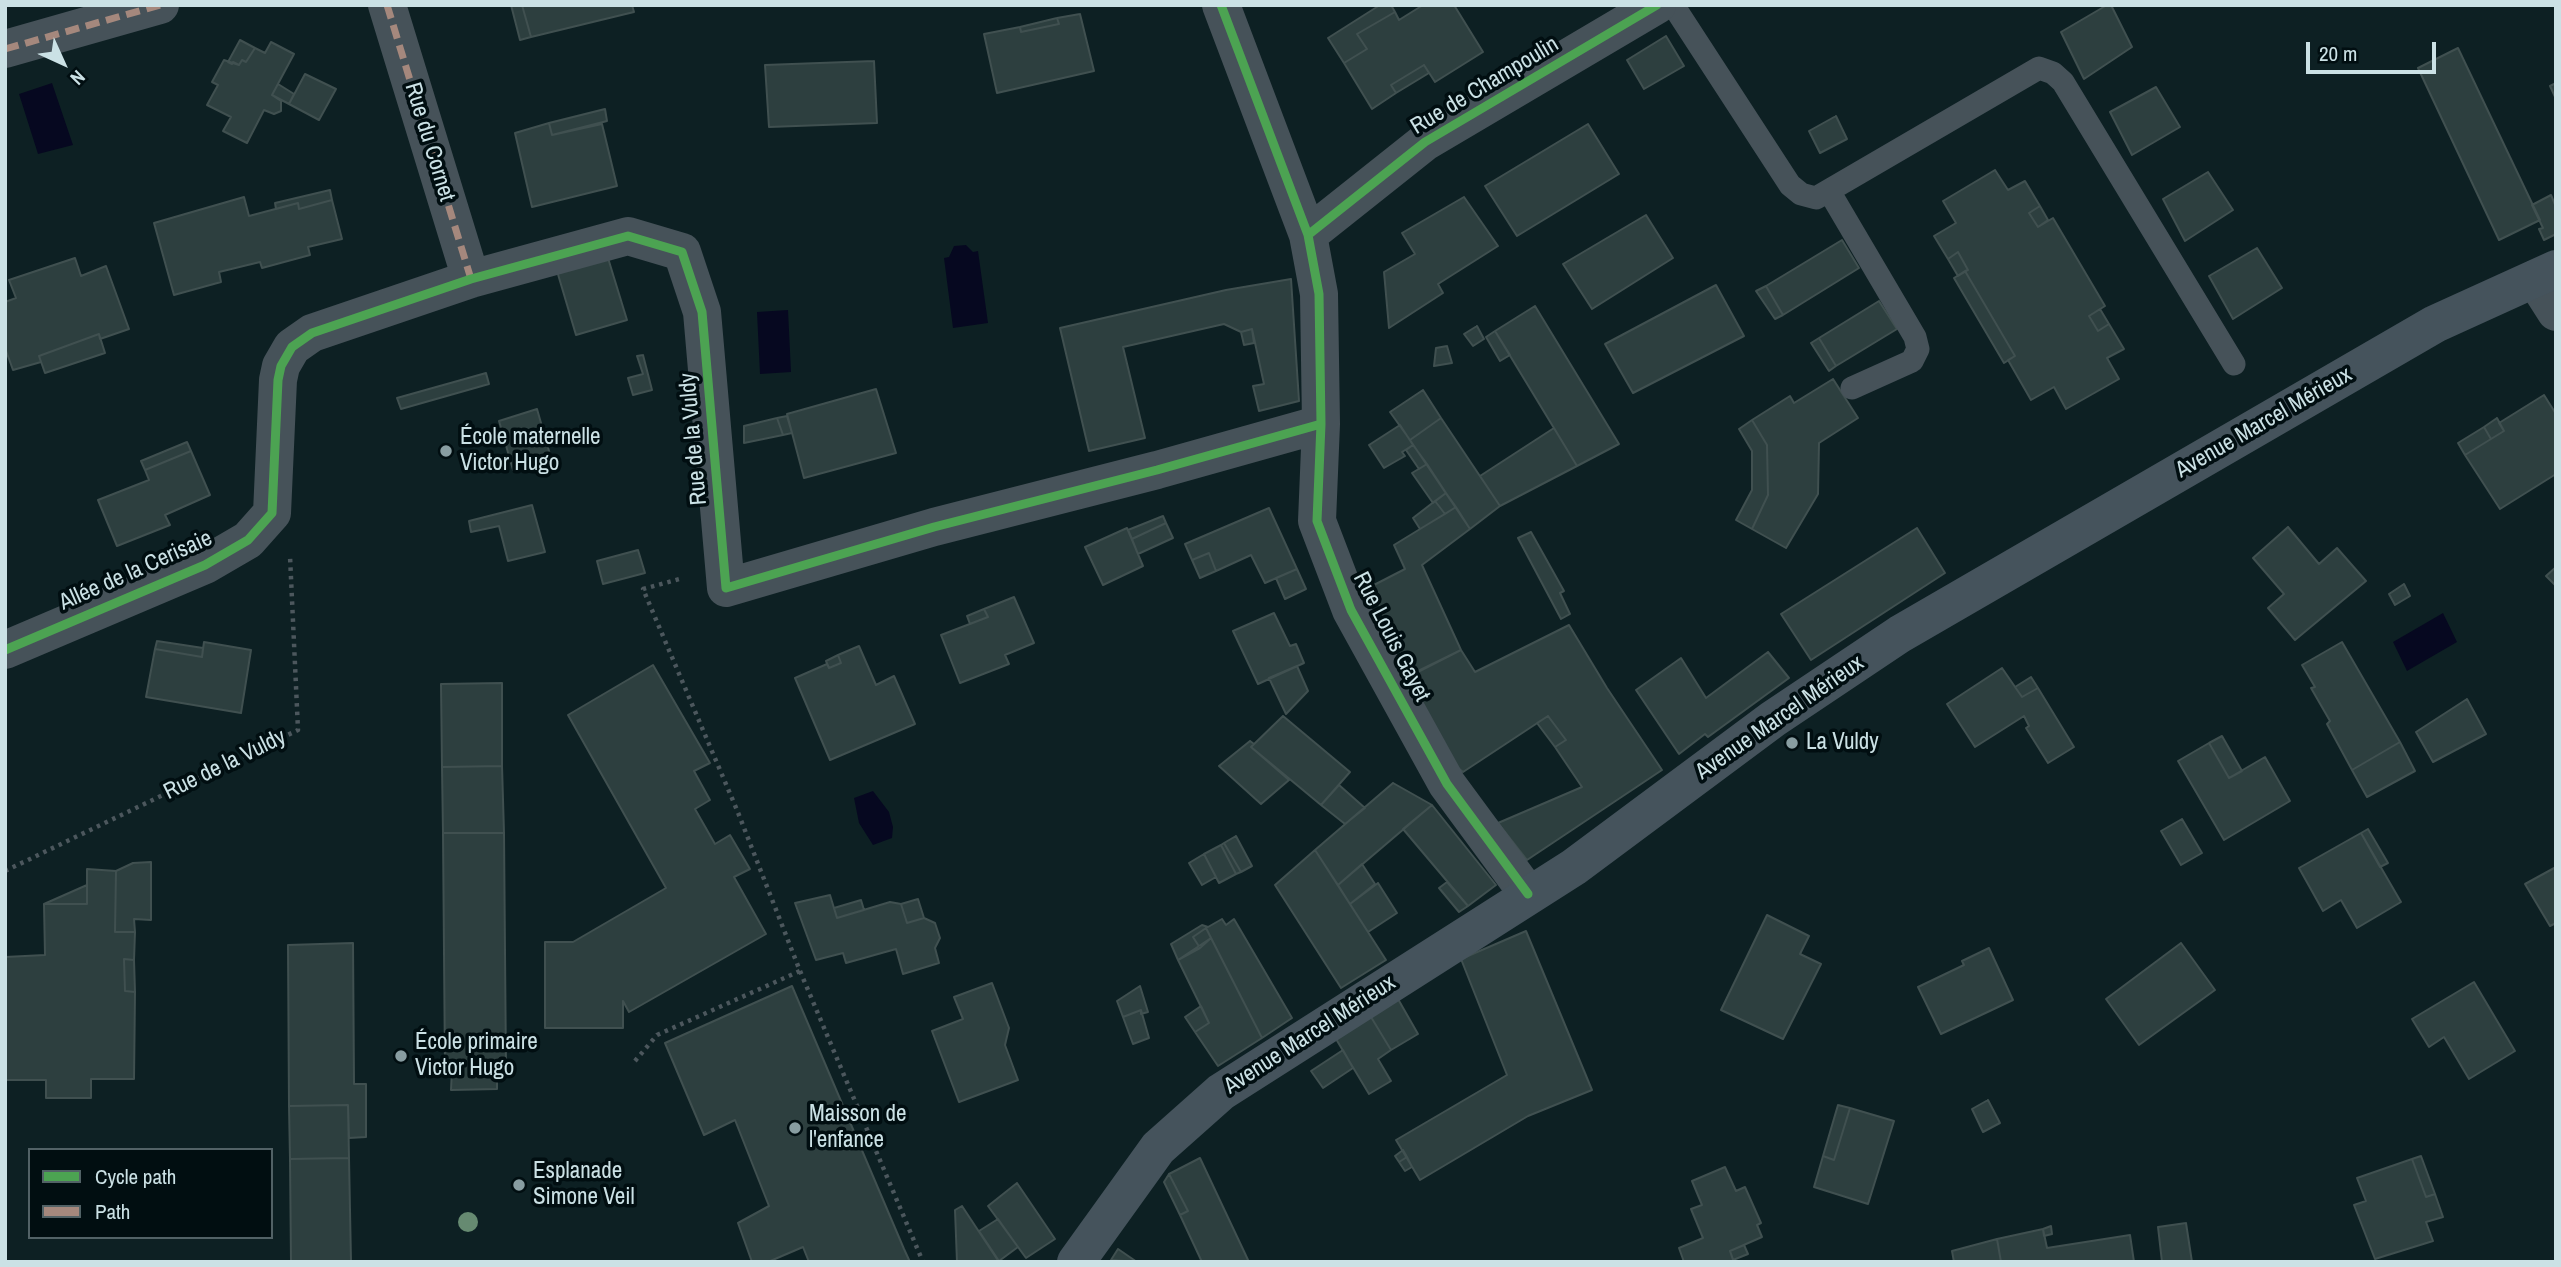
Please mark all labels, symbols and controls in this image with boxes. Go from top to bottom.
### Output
north arrow [28,28,98,98]
scale bar [2309,28,2438,72]
street label: Rue de Champoulin [1406,31,1564,141]
text: 20 m [2319,39,2357,68]
text: N [65,65,91,91]
street label: Rue du Cornet [398,79,460,205]
street label: Avenue Marcel Mérieux [2171,361,2357,485]
street label: Rue de la Vuldy [674,372,714,506]
place label: École maternelle Victor Hugo [460,424,600,478]
marker: École maternelle Victor Hugo [438,443,454,459]
street label: Allée de la Cerisaie [55,525,217,617]
street label: Rue Louis Gayet [1347,568,1435,706]
street label: Avenue Marcel Mérieux [1691,650,1869,786]
street label: Rue de la Vuldy [159,724,291,806]
place label: La Vuldy [1806,729,1879,757]
marker: La Vuldy [1784,735,1800,751]
street label: Avenue Marcel Mérieux [1219,969,1401,1101]
place label: École primaire Victor Hugo [415,1029,538,1083]
marker: École primaire Victor Hugo [393,1048,409,1064]
place label: Maisson de l'enfance [809,1101,906,1155]
marker: Maisson de l'enfance [787,1120,803,1136]
legend [28,1148,273,1239]
place label: Esplanade Simone Veil [533,1158,635,1212]
text: Cycle path [95,1162,176,1191]
marker: Esplanade Simone Veil [511,1177,527,1193]
text: Path [95,1197,130,1226]

